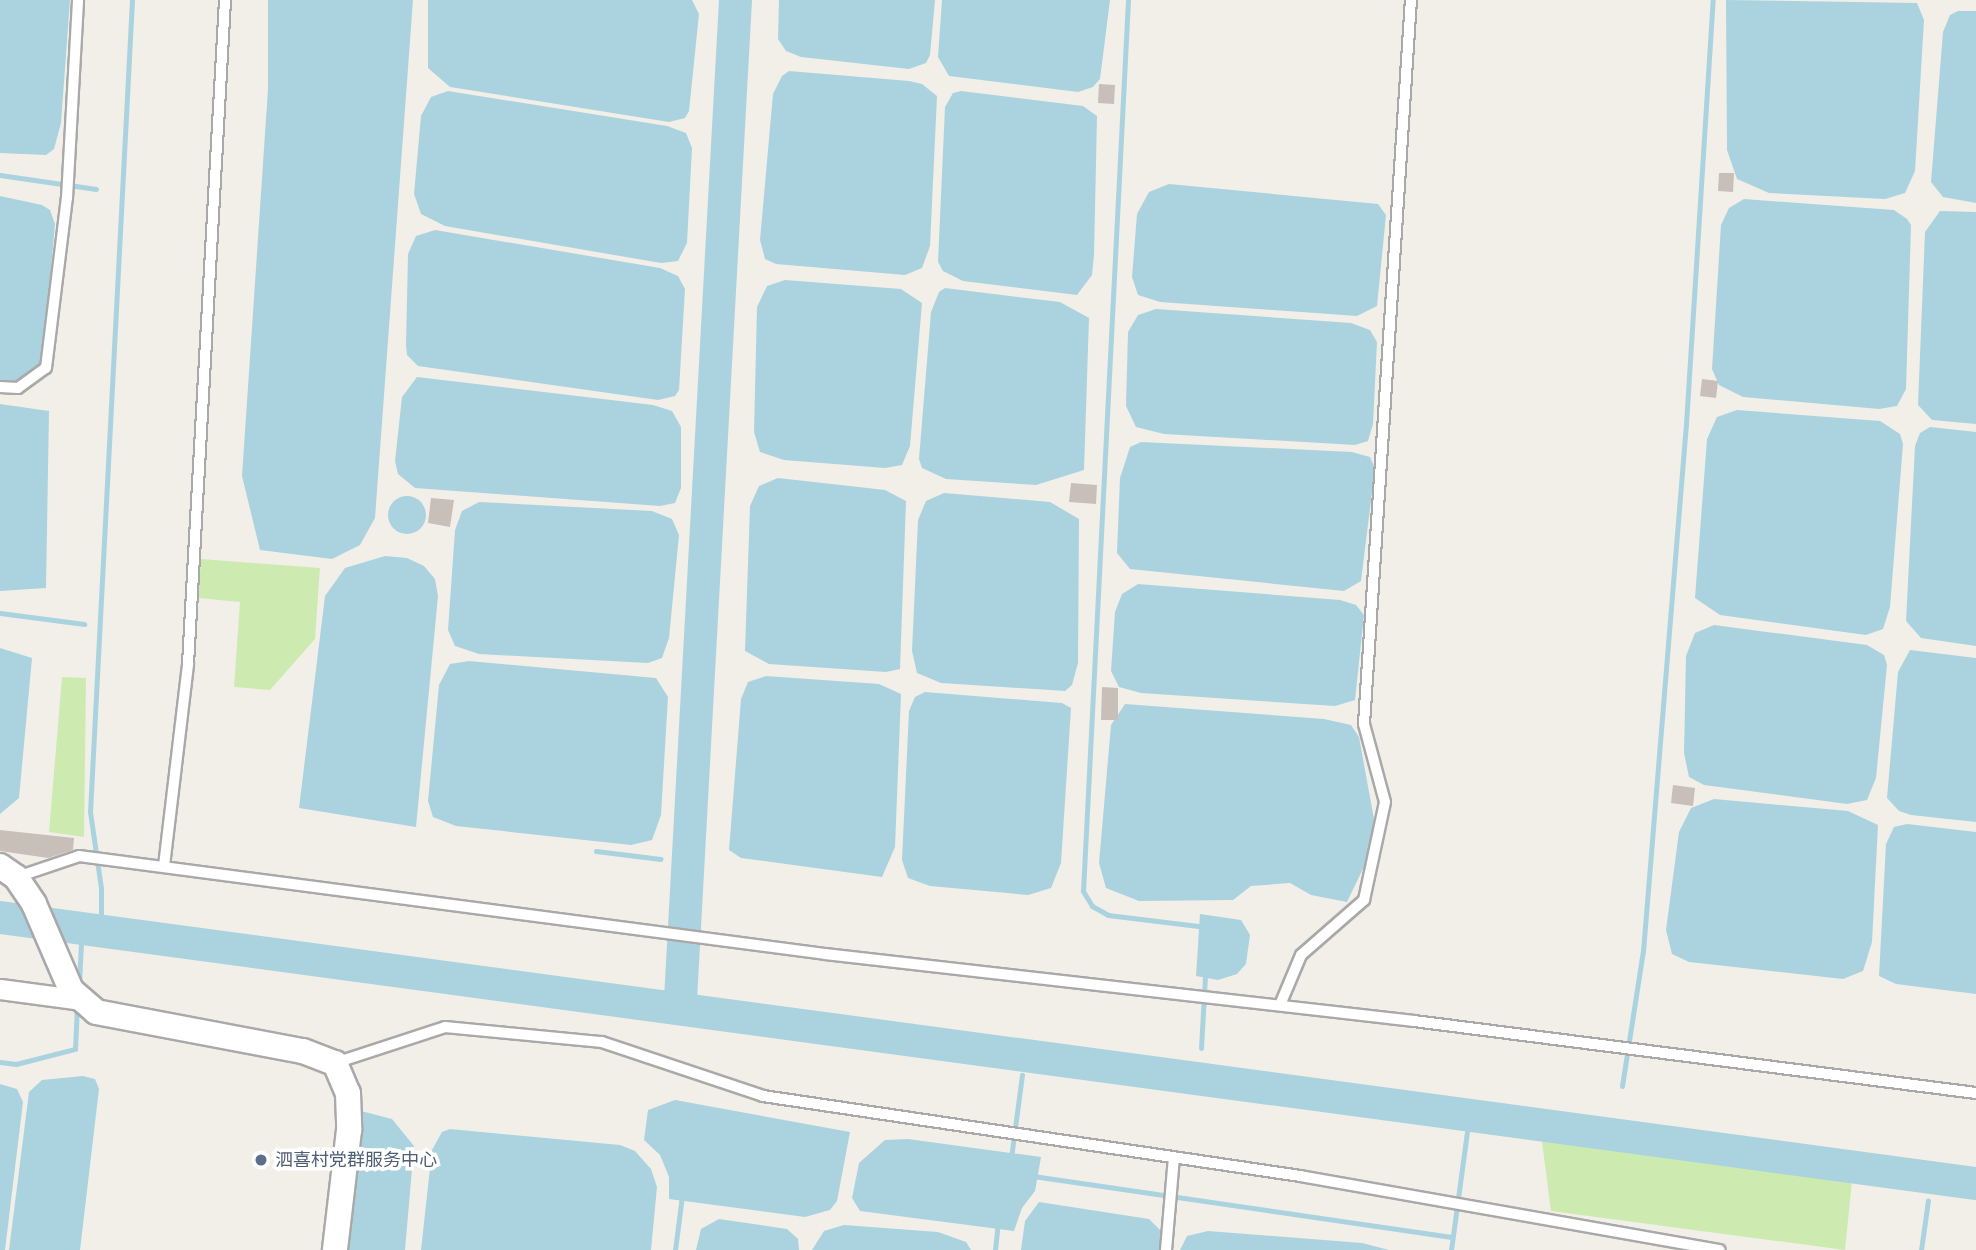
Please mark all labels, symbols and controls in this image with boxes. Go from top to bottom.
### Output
place label: 泗喜村党群服务中心 [275,1149,437,1171]
marker: 泗喜村党群服务中心 [253,1152,269,1168]

